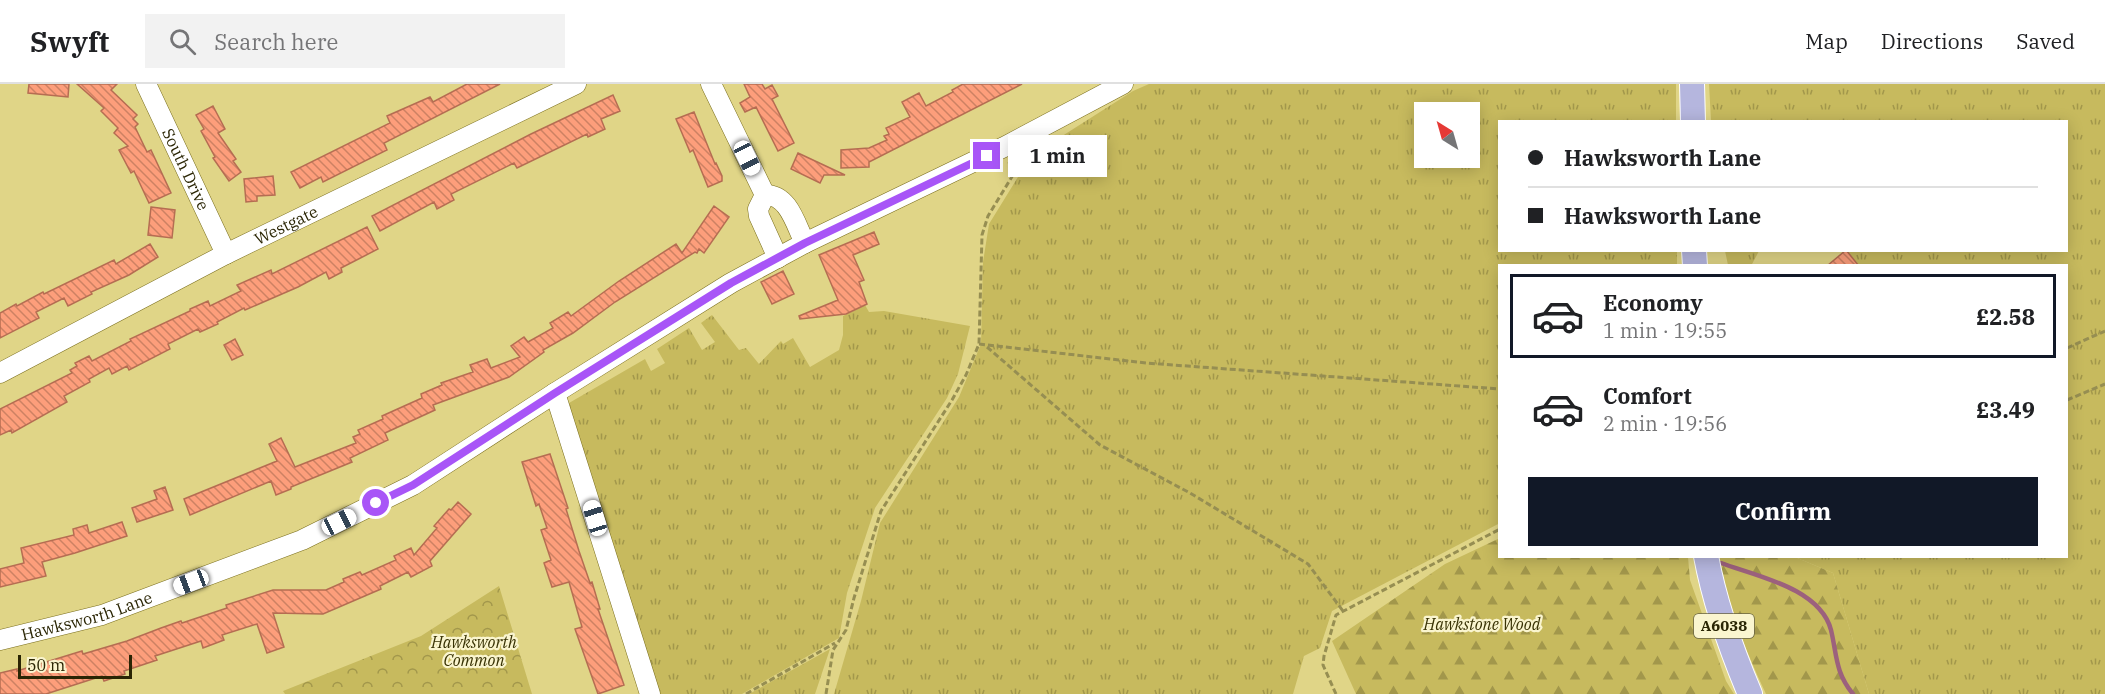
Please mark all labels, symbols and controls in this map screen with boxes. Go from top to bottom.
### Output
search box [145,14,565,68]
text: Swyft [30,23,109,60]
icon: search [166,25,199,58]
text: Search here [214,27,338,56]
text: Map [1805,27,1848,55]
text: Directions [1881,27,1983,55]
text: Saved [2016,27,2075,55]
north arrow [1414,102,1480,168]
map controls [1414,102,1480,168]
street label: South Drive [158,125,214,213]
callout: 1 min [1008,135,1107,177]
car [731,138,763,178]
route end [973,142,1000,169]
text: 1 min [1030,142,1086,169]
text: Hawksworth Lane [1564,143,1761,172]
street label: Westgate [251,201,321,249]
text: Hawksworth Lane [1564,201,1761,230]
text: Economy [1603,288,1703,317]
icon: car [1531,289,1585,343]
text: £2.58 [1976,302,2035,331]
text: 1 min · 19:55 [1603,317,1727,344]
text: Comfort [1603,381,1692,410]
icon: car [1531,382,1585,436]
text: £3.49 [1976,395,2035,424]
text: 2 min · 19:56 [1603,410,1727,437]
button: Confirm [1528,477,2038,546]
route start [362,489,389,516]
car [581,498,609,538]
car [319,506,359,538]
car [171,567,211,597]
street label: Hawksworth Lane [19,587,155,644]
park label: Hawkstone Wood [1423,614,1541,634]
road number: A6038 [1694,614,1754,638]
park label: Hawksworth Common [430,632,517,670]
scale bar [18,652,132,680]
text: 50 m [27,655,65,675]

